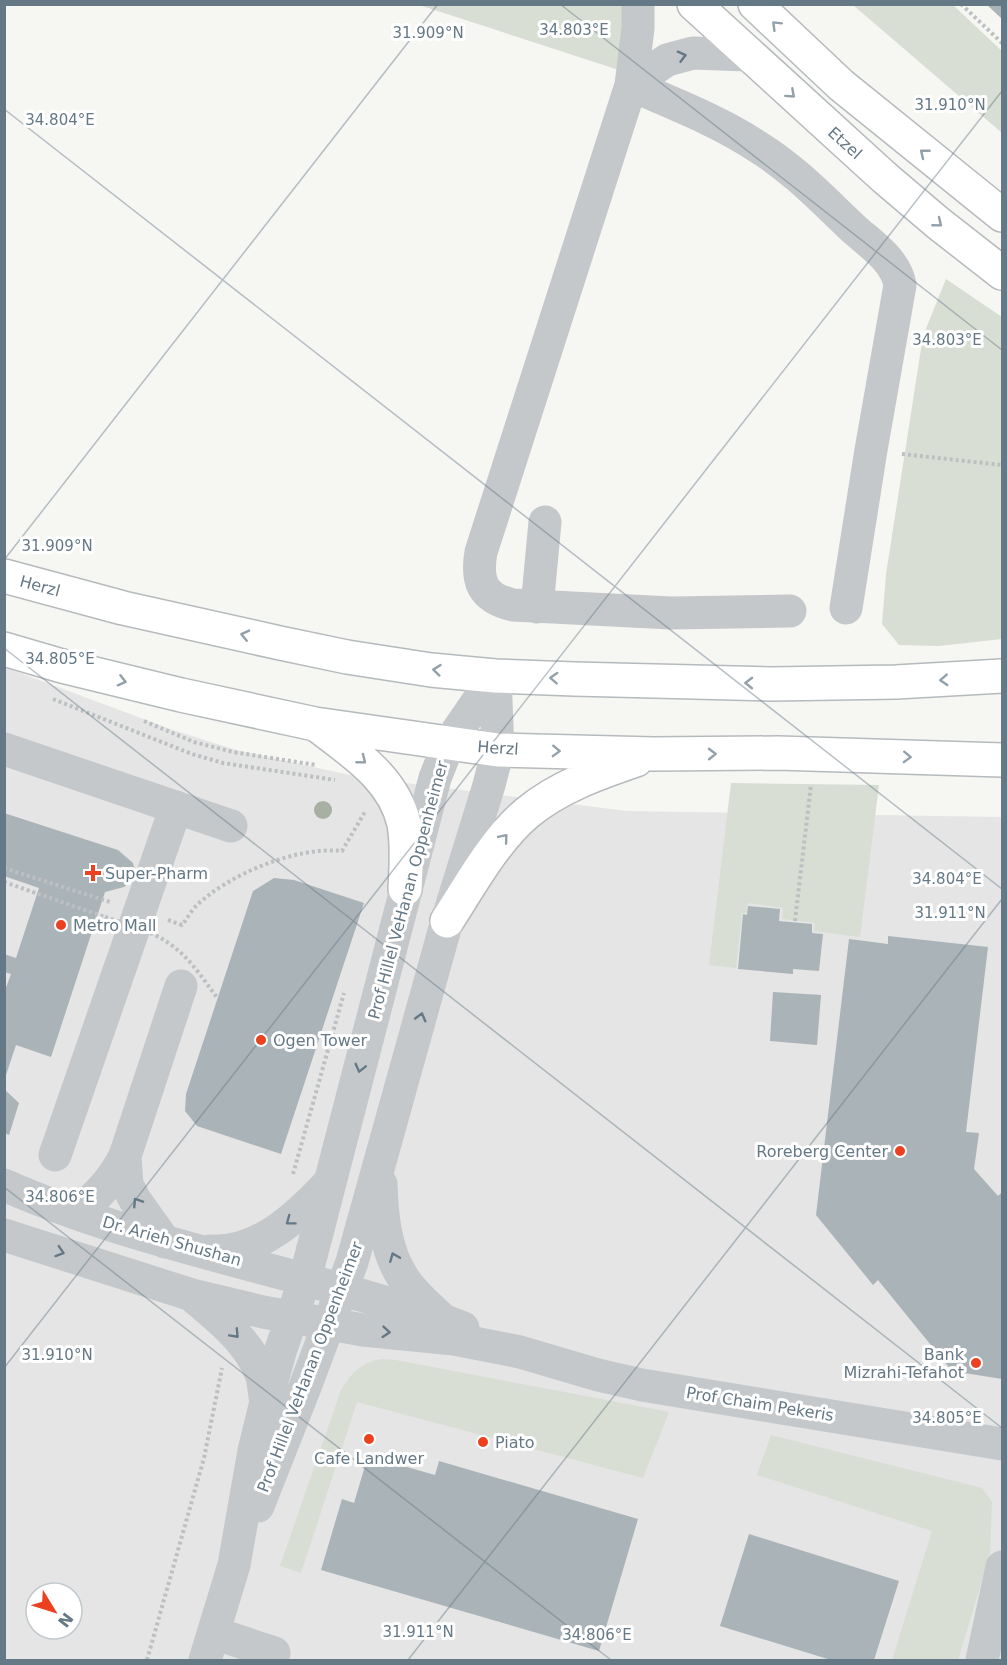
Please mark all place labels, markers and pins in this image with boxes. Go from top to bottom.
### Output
place label: Super-Pharm [105,864,208,883]
marker: Super-Pharm [86,866,100,880]
place label: Metro Mall [73,916,157,935]
marker: Metro Mall [54,918,68,932]
place label: Ogen Tower [273,1031,368,1050]
marker: Ogen Tower [254,1033,268,1047]
place label: Roreberg Center [756,1142,888,1161]
marker: Roreberg Center [893,1144,907,1158]
place label: Bank Mizrahi-Tefahot [844,1345,965,1382]
marker: Bank Mizrahi-Tefahot [969,1356,983,1370]
marker: Cafe Landwer [362,1432,376,1446]
place label: Piato [495,1433,535,1452]
marker: Piato [476,1435,490,1449]
place label: Cafe Landwer [314,1449,424,1468]

